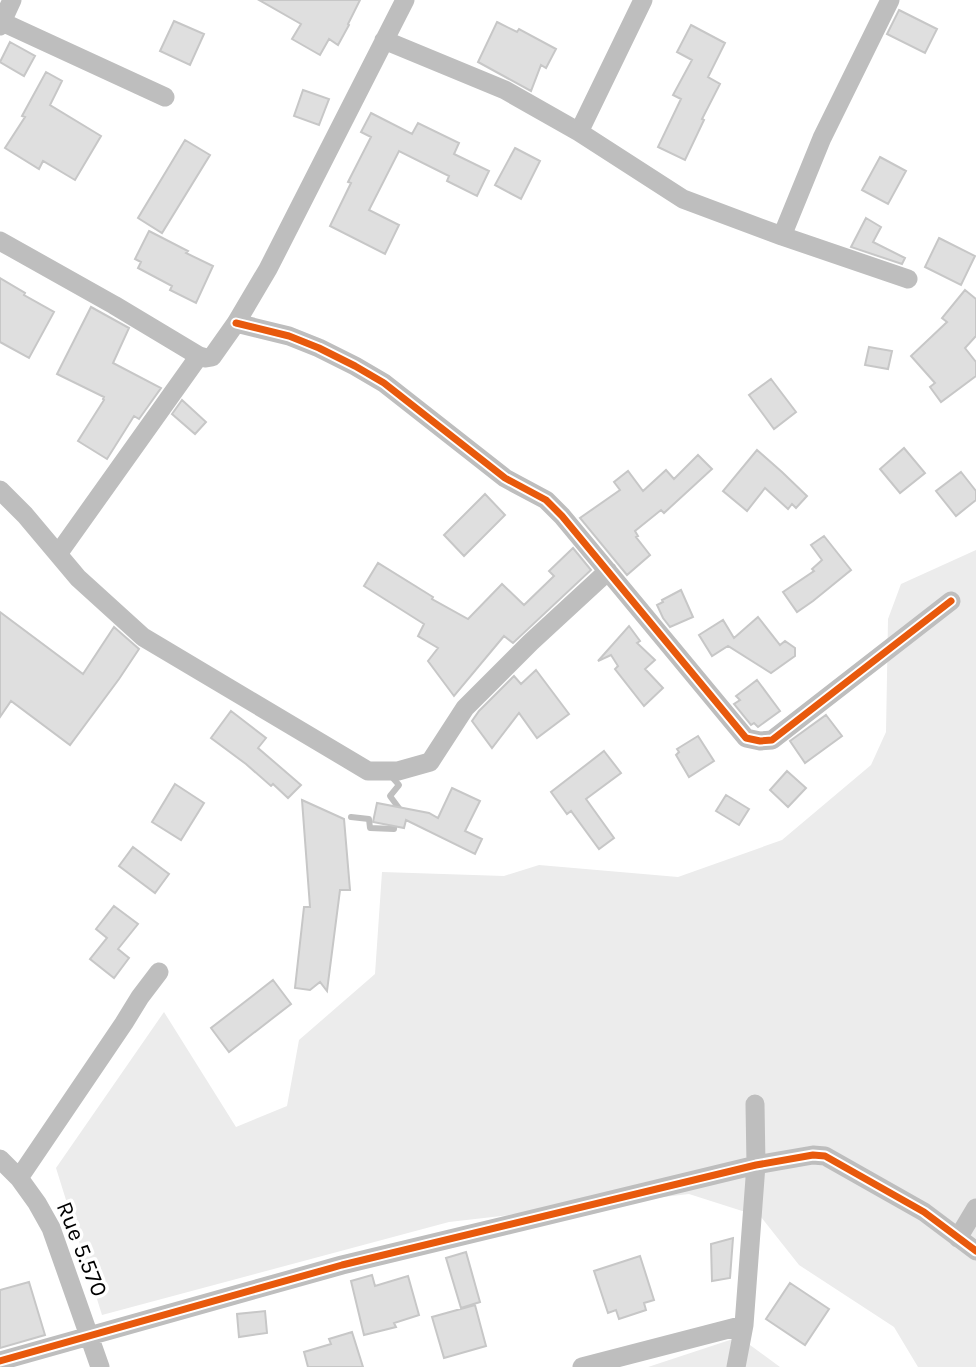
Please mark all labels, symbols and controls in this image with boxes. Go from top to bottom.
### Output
street label: Rue 5.570 [51,1198,113,1300]

